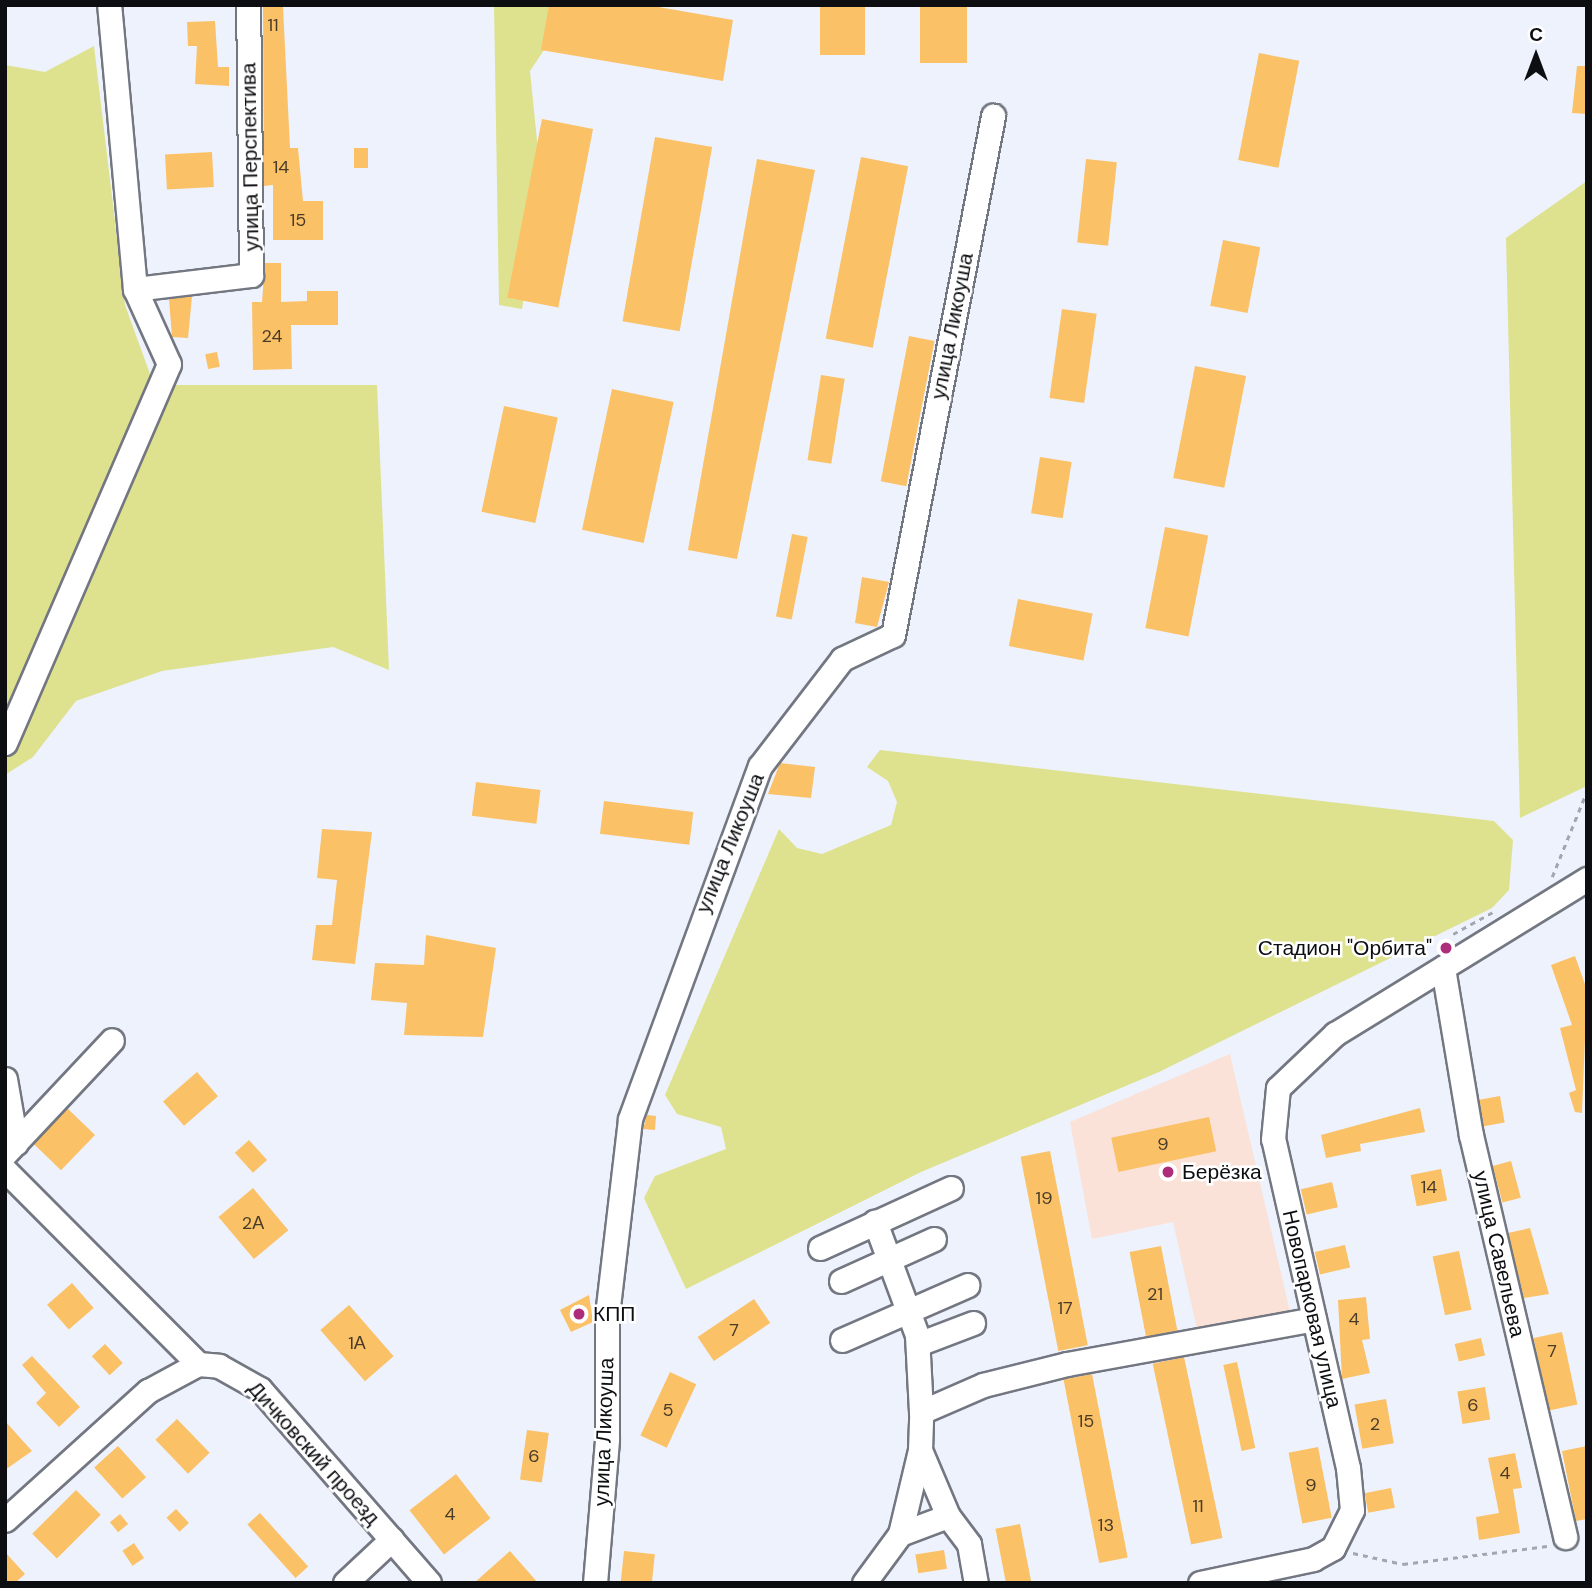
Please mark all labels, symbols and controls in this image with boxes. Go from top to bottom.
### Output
house number: 11 [267,14,279,36]
north arrow [1501,21,1571,91]
text: С [1529,22,1543,47]
street label: улица Перспектива [236,62,264,252]
house number: 14 [273,156,289,178]
house number: 15 [290,209,306,231]
street label: улица Ликоуша [925,251,979,401]
house number: 24 [262,325,282,347]
street label: улица Ликоуша [690,769,770,917]
place label: Стадион "Орбита" [1258,935,1432,961]
marker: Стадион "Орбита" [1438,940,1454,956]
house number: 9 [1157,1133,1169,1155]
place label: Берёзка [1182,1159,1262,1185]
marker: Берёзка [1160,1164,1176,1180]
street label: улица Савельева [1468,1168,1530,1340]
house number: 14 [1421,1176,1437,1198]
house number: 19 [1036,1187,1052,1209]
street label: Новопарковая улица [1277,1207,1347,1411]
house number: 2А [242,1212,264,1234]
house number: 21 [1147,1283,1163,1305]
house number: 17 [1057,1297,1073,1319]
place label: КПП [593,1301,635,1327]
marker: КПП [571,1306,587,1322]
house number: 4 [1349,1308,1359,1330]
house number: 7 [729,1319,739,1341]
house number: 1А [348,1332,366,1354]
house number: 7 [1547,1340,1557,1362]
street label: улица Ликоуша [589,1357,619,1507]
street label: Дичковский проезд [243,1376,385,1530]
house number: 6 [1467,1394,1479,1416]
house number: 5 [663,1399,673,1421]
house number: 15 [1078,1410,1094,1432]
house number: 2 [1370,1413,1380,1435]
house number: 6 [528,1445,540,1467]
house number: 4 [1500,1462,1510,1484]
house number: 9 [1305,1474,1317,1496]
house number: 11 [1192,1495,1204,1517]
house number: 4 [445,1503,455,1525]
house number: 13 [1098,1514,1114,1536]

